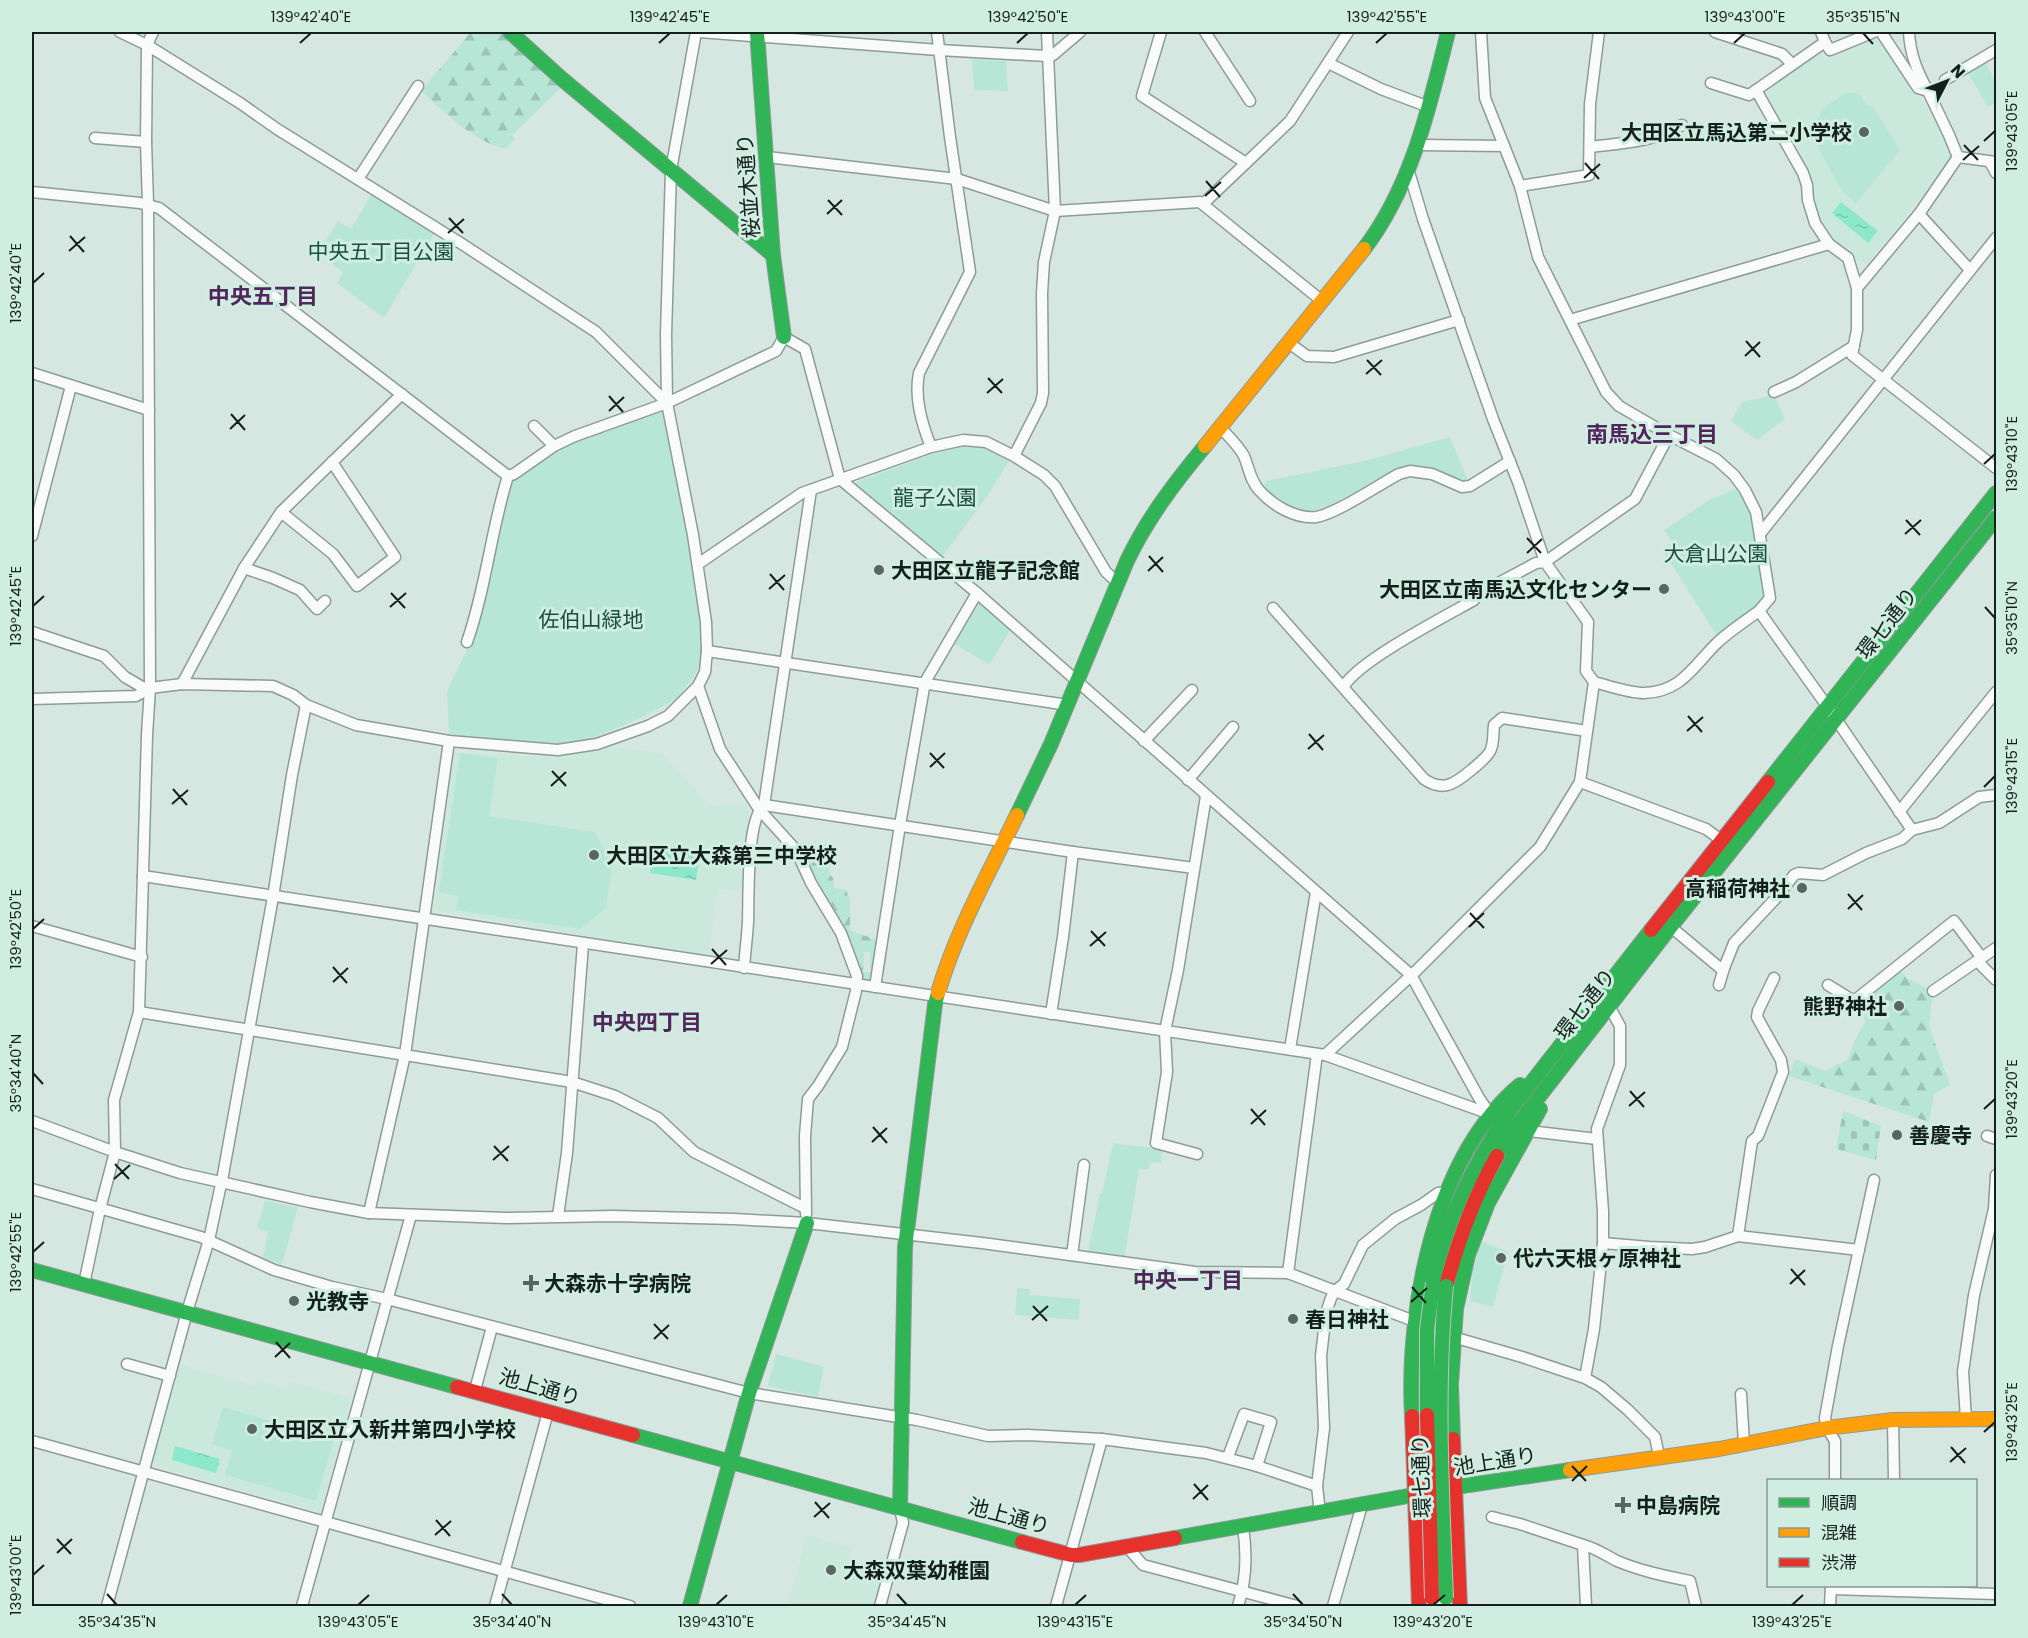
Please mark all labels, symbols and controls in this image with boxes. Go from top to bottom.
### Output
text: 139°42'40"E [271,6,351,27]
text: 139°42'45"E [630,6,710,27]
text: 139°42'50"E [988,6,1068,27]
text: 139°42'55"E [1347,6,1427,27]
text: 139°43'00"E [1705,6,1785,27]
text: 35°35'15"N [1826,6,1900,27]
north arrow [1917,51,1977,111]
text: N [1945,59,1970,83]
text: 139°43'05"E [2001,91,2022,171]
place label: 大田区立馬込第二小学校 [1621,118,1852,147]
marker: 大田区立馬込第二小学校 [1857,125,1871,139]
street label: 桜並木通り [730,133,766,239]
park label: 中央五丁目公園 [308,237,455,266]
text: 139°42'40"E [5,243,26,323]
district label: 中央五丁目 [208,281,318,312]
text: 139°43'10"E [2001,416,2022,492]
district label: 南馬込三丁目 [1586,419,1718,450]
park label: 龍子公園 [893,483,977,512]
park label: 大倉山公園 [1664,539,1769,568]
place label: 大田区立龍子記念館 [891,556,1080,585]
marker: 大田区立龍子記念館 [872,563,886,577]
text: 139°42'45"E [5,566,26,646]
place label: 大田区立南馬込文化センター [1379,575,1652,604]
street label: 環七通り [1850,581,1924,665]
text: 35°35'10"N [2001,581,2022,655]
marker: 大田区立南馬込文化センター [1657,582,1671,596]
park label: 佐伯山緑地 [539,605,644,634]
text: 139°43'15"E [2001,738,2022,814]
place label: 大田区立大森第三中学校 [606,841,837,870]
marker: 大田区立大森第三中学校 [587,848,601,862]
place label: 高稲荷神社 [1685,874,1790,903]
marker: 高稲荷神社 [1795,881,1809,895]
text: 139°42'50"E [5,889,26,969]
street label: 環七通り [1548,962,1622,1046]
place label: 熊野神社 [1803,992,1887,1021]
marker: 熊野神社 [1892,999,1906,1013]
district label: 中央四丁目 [592,1007,702,1038]
text: 35°34'40"N [5,1034,26,1112]
text: 139°43'20"E [2001,1059,2022,1139]
place label: 善慶寺 [1909,1121,1972,1150]
marker: 善慶寺 [1890,1128,1904,1142]
text: 139°42'55"E [5,1212,26,1292]
place label: 代六天根ヶ原神社 [1513,1244,1681,1273]
marker: 代六天根ヶ原神社 [1494,1251,1508,1265]
district label: 中央一丁目 [1133,1265,1243,1296]
place label: 大森赤十字病院 [544,1269,691,1298]
marker: 大森赤十字病院 [522,1274,540,1292]
place label: 光教寺 [306,1287,369,1316]
marker: 光教寺 [287,1294,301,1308]
place label: 春日神社 [1305,1305,1389,1334]
marker: 春日神社 [1286,1312,1300,1326]
street label: 池上通り [496,1361,584,1413]
text: 139°43'25"E [2001,1382,2022,1462]
place label: 大田区立入新井第四小学校 [264,1415,516,1444]
marker: 大田区立入新井第四小学校 [245,1422,259,1436]
street label: 環七通り [1405,1434,1437,1518]
street label: 池上通り [1451,1440,1539,1482]
legend [1767,1479,1977,1587]
text: 順調 [1821,1490,1857,1515]
street label: 池上通り [965,1491,1053,1541]
place label: 中島病院 [1636,1491,1720,1520]
marker: 中島病院 [1614,1496,1632,1514]
text: 混雑 [1821,1520,1857,1545]
text: 139°43'00"E [5,1535,26,1615]
text: 渋滞 [1821,1550,1857,1575]
place label: 大森双葉幼稚園 [843,1556,990,1585]
marker: 大森双葉幼稚園 [824,1563,838,1577]
text: 35°34'35"N [78,1611,156,1632]
text: 139°43'05"E [318,1611,398,1632]
text: 35°34'40"N [473,1611,551,1632]
text: 139°43'10"E [678,1611,754,1632]
text: 35°34'45"N [868,1611,946,1632]
text: 139°43'15"E [1037,1611,1113,1632]
text: 35°34'50"N [1264,1611,1342,1632]
text: 139°43'20"E [1393,1611,1473,1632]
text: 139°43'25"E [1752,1611,1832,1632]

